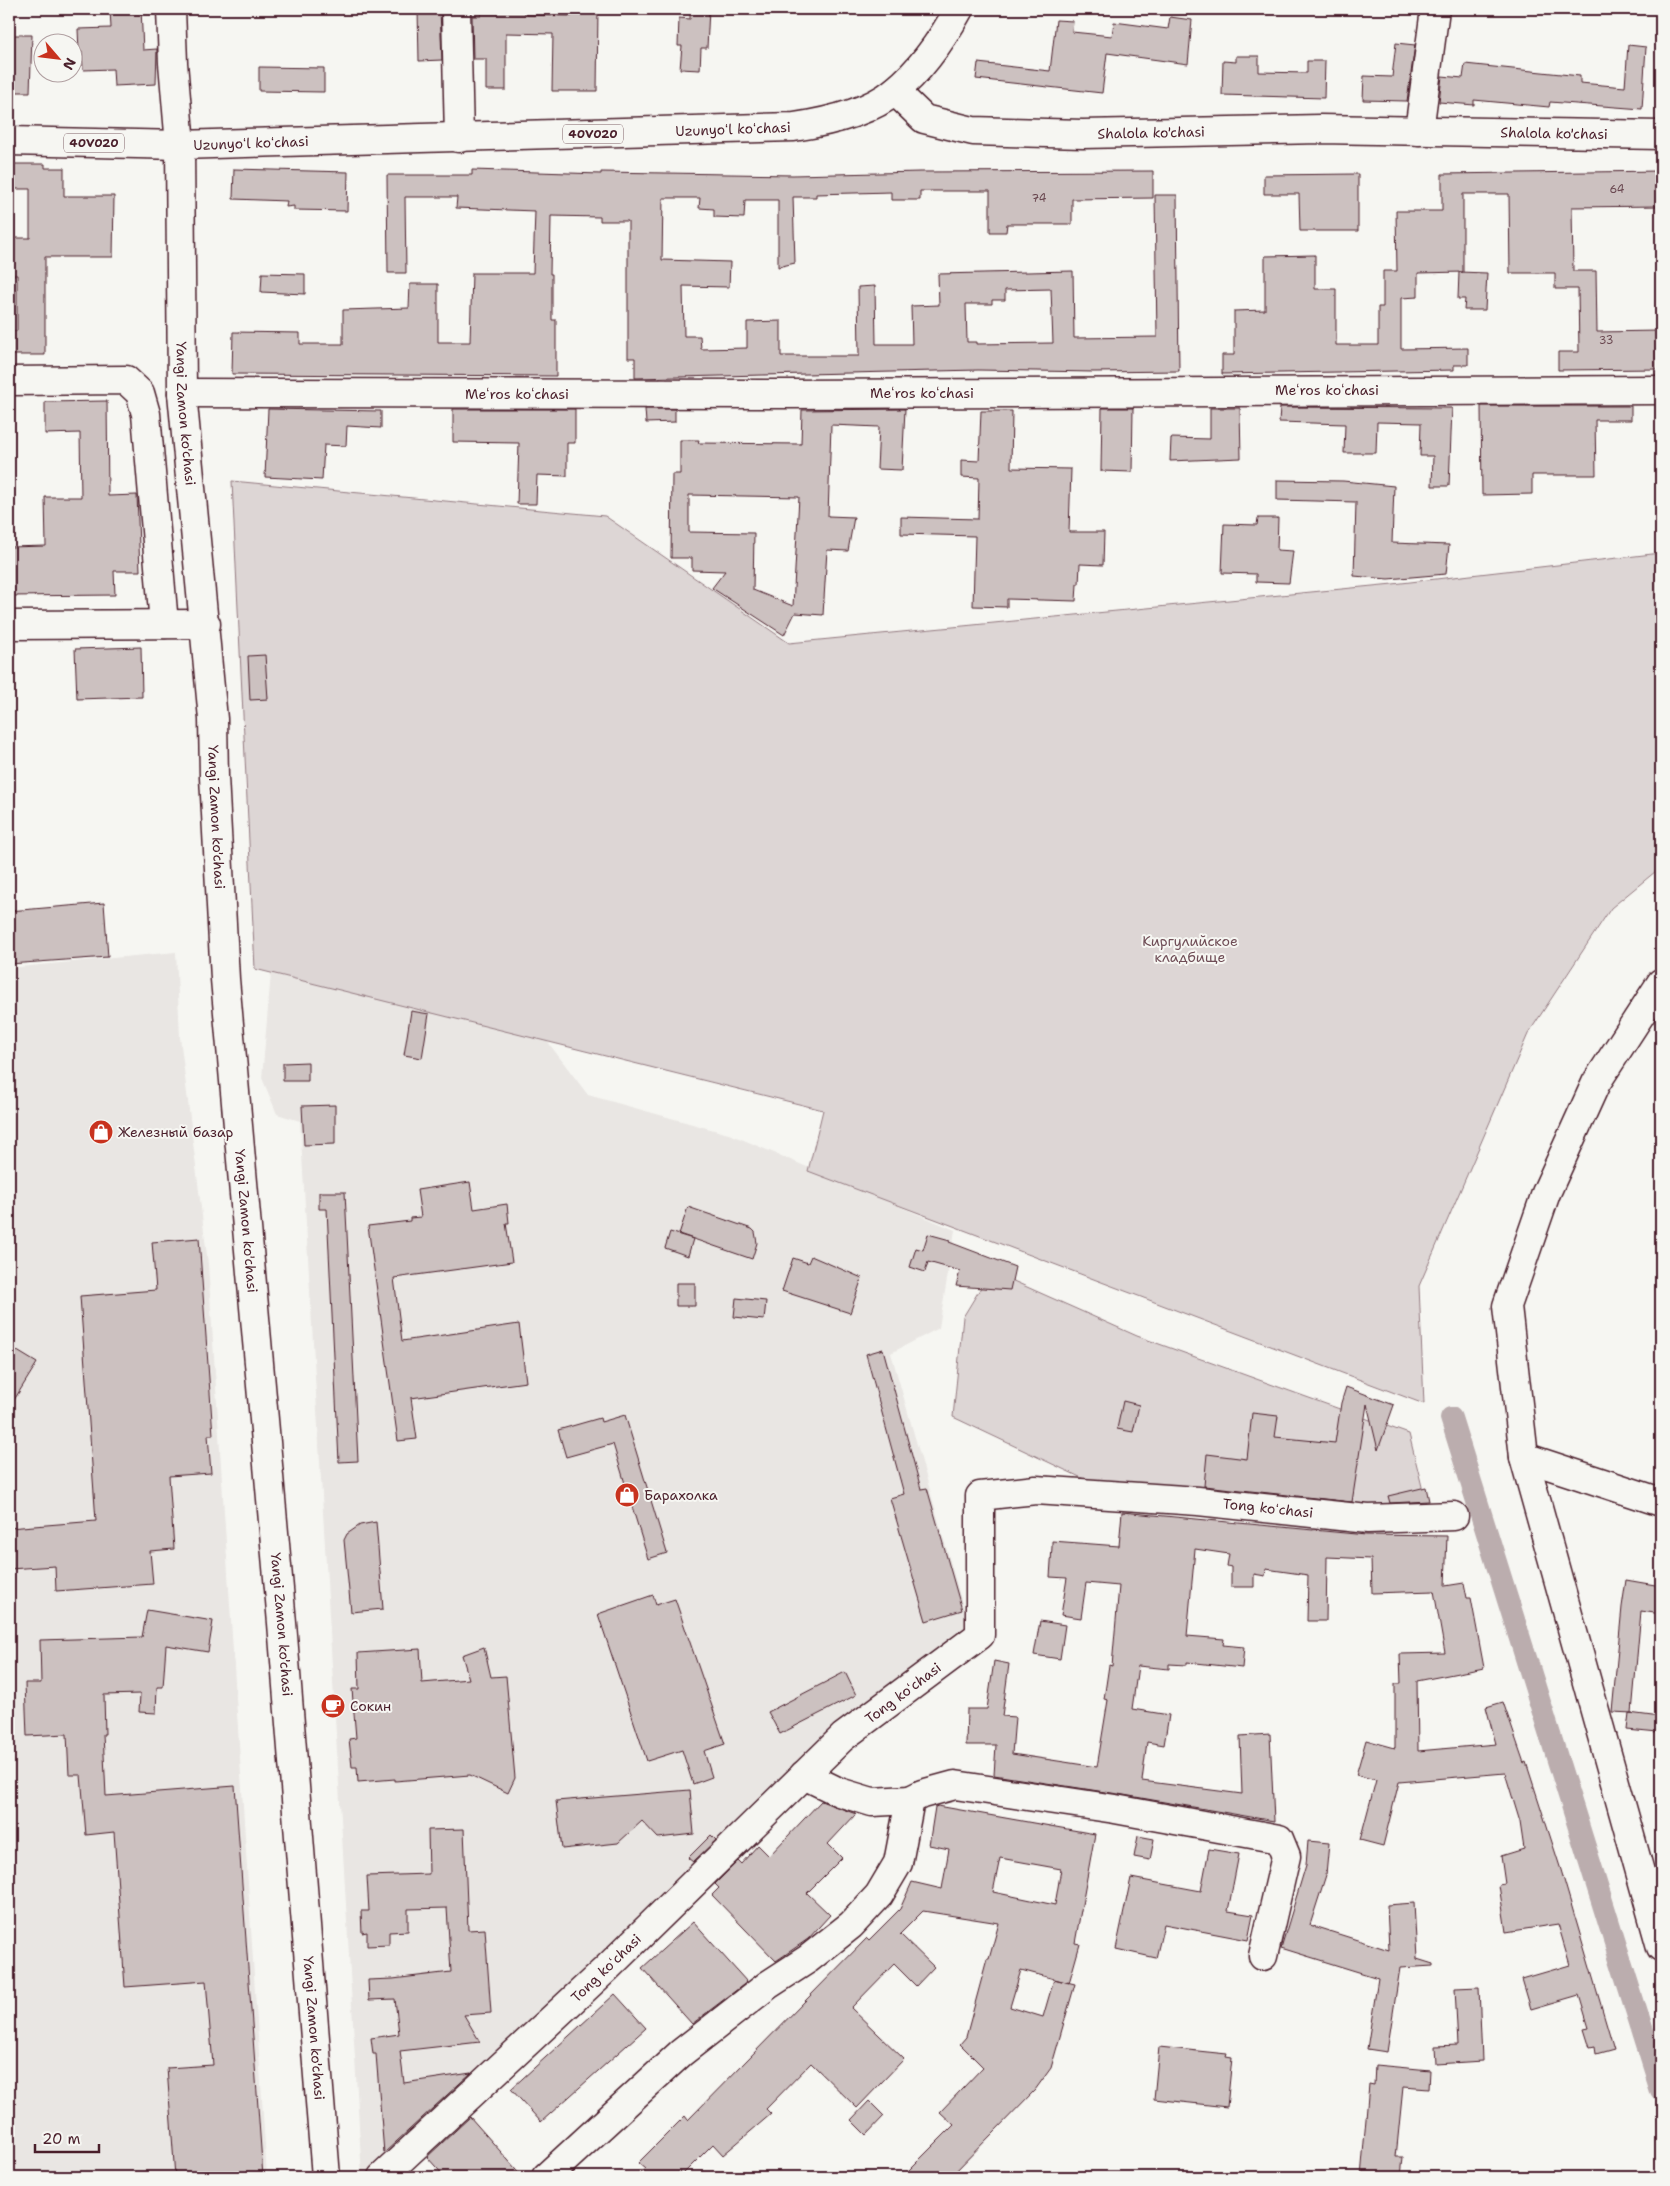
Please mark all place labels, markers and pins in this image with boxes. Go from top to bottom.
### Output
shop icon: Железный базар [88,1119,114,1145]
place label: Железный базар [118,1123,234,1141]
shop icon: Барахолка [614,1482,640,1508]
place label: Барахолка [644,1486,718,1504]
cafe icon: Сокин [320,1693,346,1719]
place label: Сокин [350,1697,391,1715]

